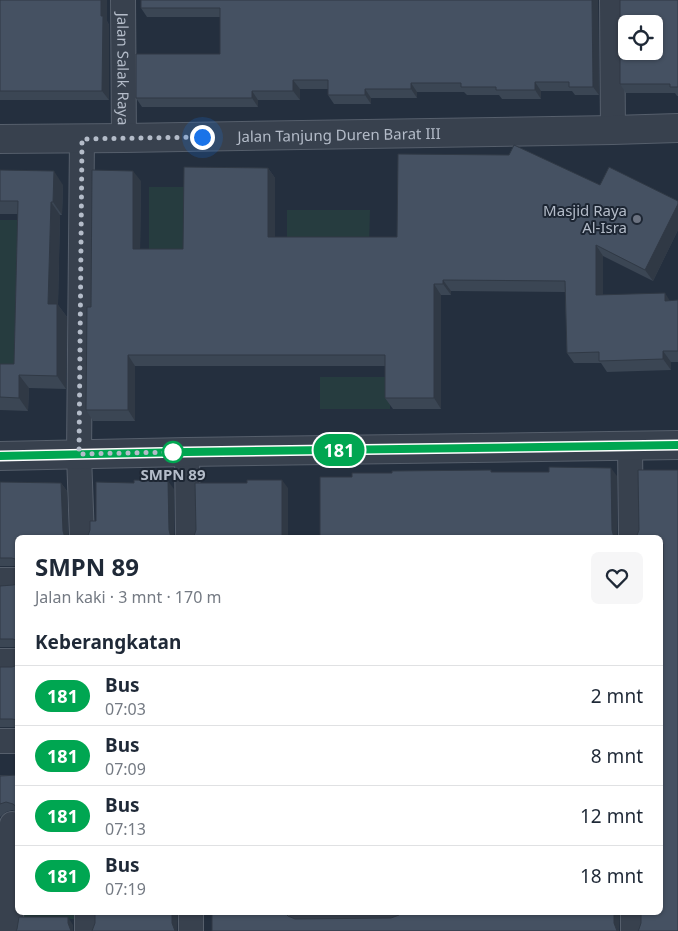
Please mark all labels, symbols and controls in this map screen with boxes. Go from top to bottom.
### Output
street label: Jalan Salak Raya [113,11,134,125]
map controls [618,15,663,60]
button: locate [618,15,663,60]
street label: Jalan Tanjung Duren Barat III [235,123,441,146]
your location [190,125,215,150]
place label: Masjid Raya Al-Isra [543,200,627,237]
marker: Masjid Raya Al-Isra [631,213,643,225]
line badge: 181 [310,434,368,466]
text: 181 [324,438,354,462]
marker: SMPN 89 [162,441,184,463]
place label: SMPN 89 [141,464,206,484]
text: SMPN 89 [35,550,139,583]
button: heart [591,552,643,604]
text: Jalan kaki · 3 mnt · 170 m [35,586,221,608]
text: Keberangkatan [35,629,181,655]
text: Bus [105,672,140,698]
text: 2 mnt [591,683,643,709]
text: 181 [47,684,78,708]
text: 07:03 [105,698,146,720]
text: Bus [105,732,140,758]
text: 8 mnt [591,743,643,769]
text: 181 [47,744,78,768]
text: 07:09 [105,758,146,780]
text: Bus [105,792,140,818]
text: 12 mnt [580,803,643,829]
text: 181 [47,804,78,828]
text: 07:13 [105,818,146,840]
text: Bus [105,852,140,878]
text: 18 mnt [580,863,643,889]
text: 181 [47,864,78,888]
text: 07:19 [105,878,146,900]

